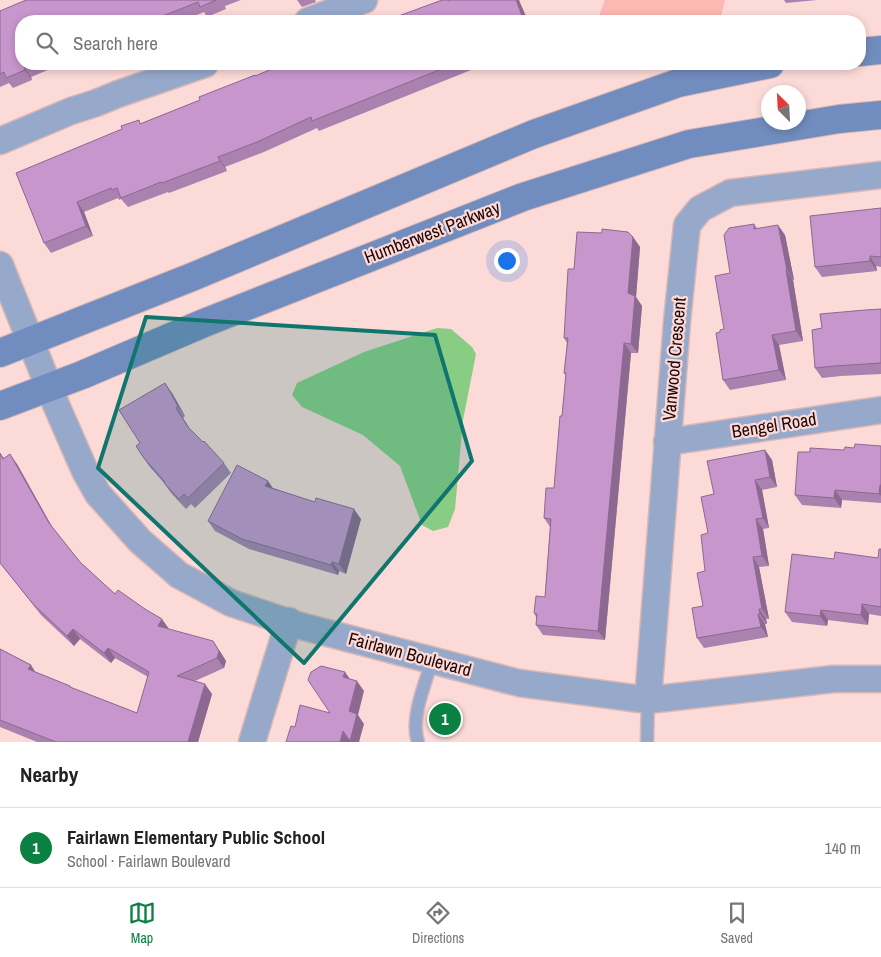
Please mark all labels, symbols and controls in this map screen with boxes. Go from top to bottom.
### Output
search box [15,15,866,70]
icon: search [33,29,61,57]
text: Search here [73,30,158,56]
north arrow [761,85,806,130]
street label: Humberwest Parkway [361,194,504,269]
your location [494,248,520,274]
street label: Vanwood Crescent [656,296,692,422]
street label: Bengel Road [730,406,818,444]
street label: Fairlawn Boulevard [346,626,474,682]
pin: 1 [429,700,461,738]
text: Nearby [20,760,78,789]
text: Fairlawn Elementary Public School [67,824,325,850]
text: 1 [32,837,40,859]
text: 140 m [825,837,861,859]
text: School · Fairlawn Boulevard [67,850,230,872]
tab: Map [128,899,156,947]
tab: Directions [412,899,464,947]
tab: Saved [720,899,753,947]

